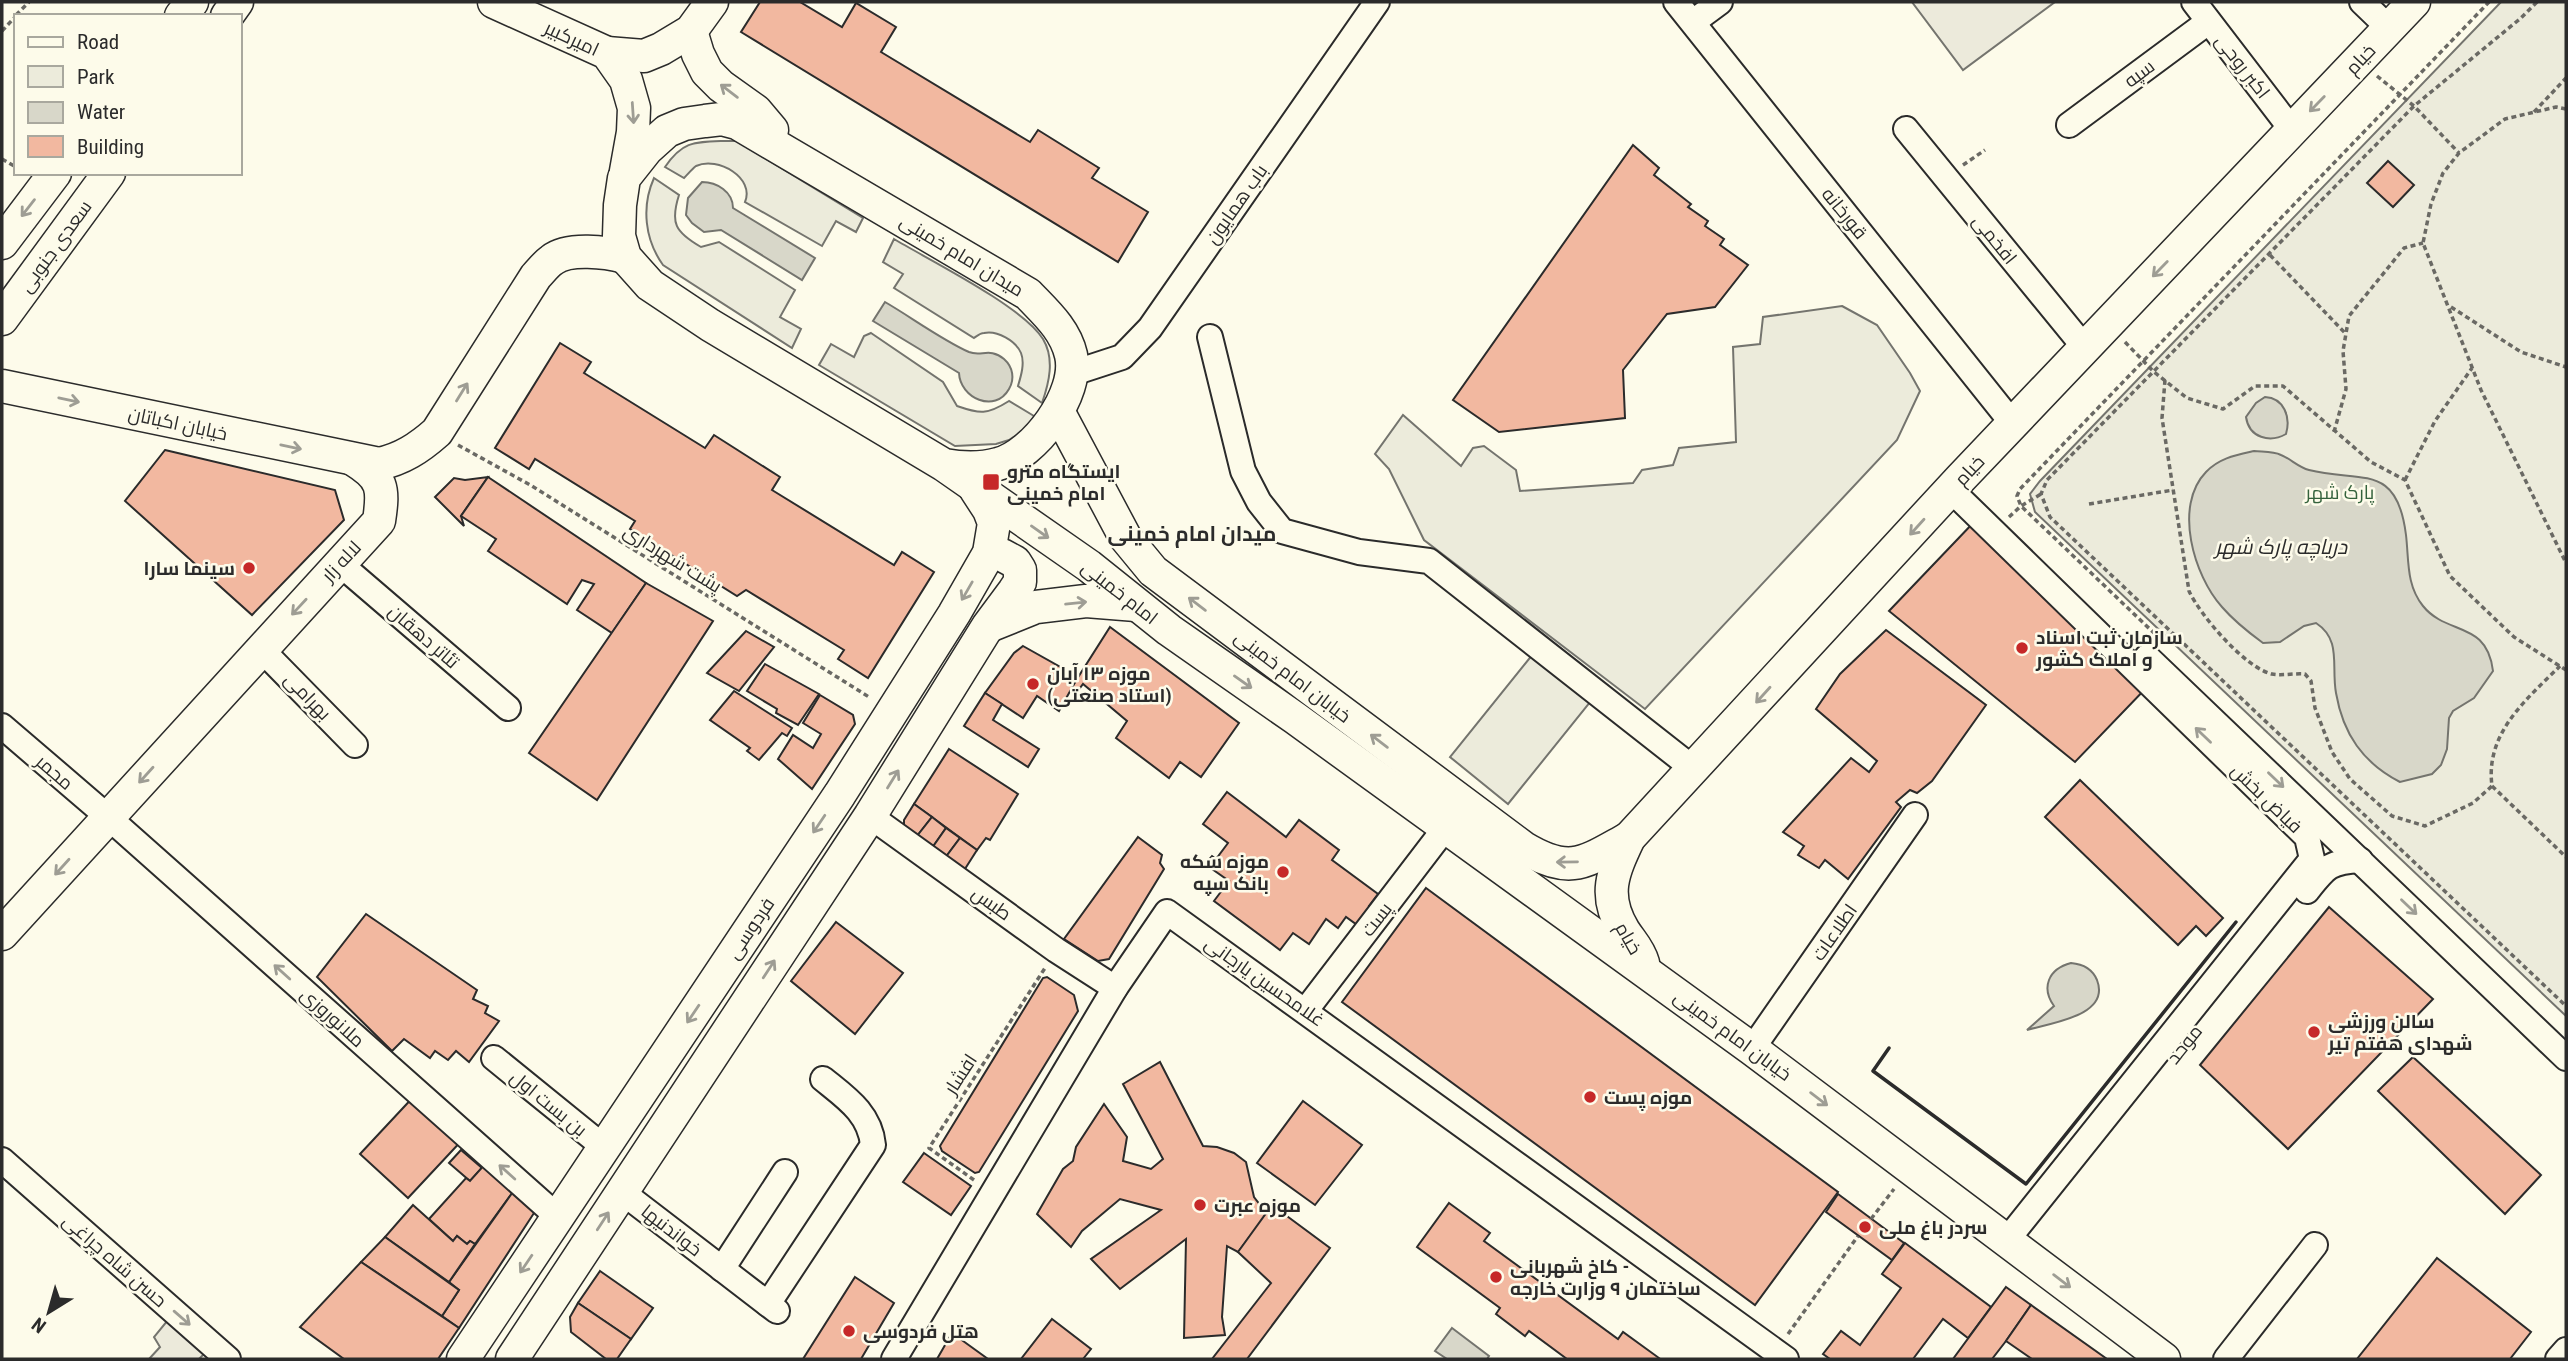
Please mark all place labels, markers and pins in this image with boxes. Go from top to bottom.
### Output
place label: ایستگاه مترو امام خمینی [1007,460,1120,507]
marker: ایستگاه مترو امام خمینی [981,472,1001,492]
place label: سینما سارا [143,557,235,580]
marker: سینما سارا [241,560,257,576]
place label: سازمان ثبت اسناد و املاک کشور [2035,626,2183,671]
marker: سازمان ثبت اسناد و املاک کشور [2014,640,2030,656]
place label: موزه ۱۳ آبان (استاد صنعتی) [1047,662,1172,707]
marker: موزه ۱۳ آبان (استاد صنعتی) [1025,676,1041,692]
place label: موزه سکه بانک سپه [1180,850,1269,896]
marker: موزه سکه بانک سپه [1275,864,1291,880]
place label: سالن ورزشی شهدای هفتم تیر [2327,1010,2472,1057]
marker: سالن ورزشی شهدای هفتم تیر [2306,1024,2322,1040]
place label: موزه پست [1604,1086,1692,1111]
marker: موزه پست [1582,1089,1598,1105]
place label: موزه عبرت [1214,1194,1301,1218]
marker: موزه عبرت [1192,1197,1208,1213]
place label: سردر باغ ملی [1879,1216,1987,1241]
marker: سردر باغ ملی [1857,1219,1873,1235]
place label: کاخ شهربانی - ساختمان ۹ وزارت خارجه [1510,1255,1701,1301]
marker: کاخ شهربانی - ساختمان ۹ وزارت خارجه [1488,1269,1504,1285]
place label: هتل فردوسی [863,1320,979,1343]
marker: هتل فردوسی [841,1323,857,1339]

